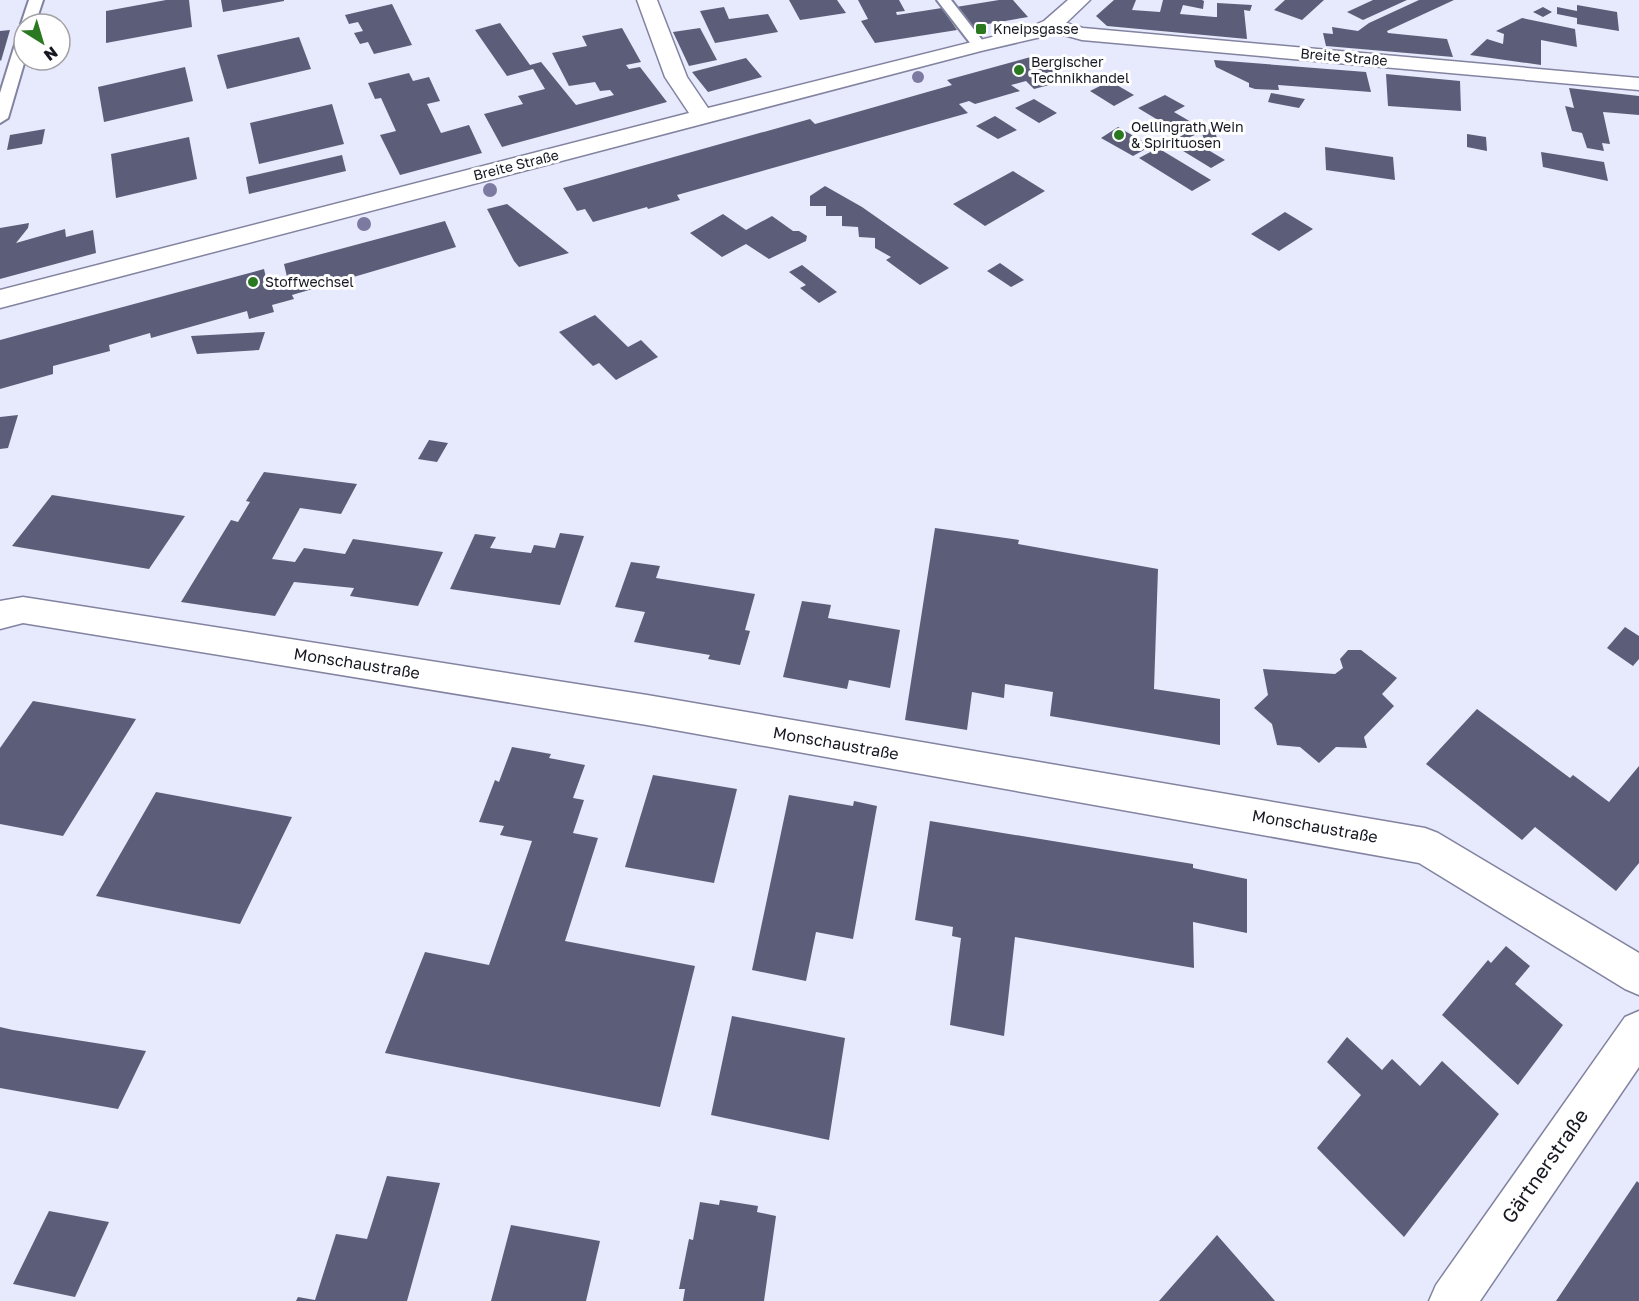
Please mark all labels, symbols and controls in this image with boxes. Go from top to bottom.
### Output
north arrow [12,12,72,72]
place label: Kneipsgasse [993,20,1079,37]
marker: Kneipsgasse [974,22,988,36]
text: N [40,42,62,66]
street label: Breite Straße [1300,44,1388,69]
place label: Bergischer Technikhandel [1031,53,1129,86]
marker: Bergischer Technikhandel [1012,63,1026,77]
place label: Oellingrath Wein & Spirituosen [1131,118,1244,151]
marker: Oellingrath Wein & Spirituosen [1112,128,1126,142]
street label: Breite Straße [471,146,560,183]
place label: Stoffwechsel [265,273,354,290]
marker: Stoffwechsel [246,275,260,289]
street label: Monschaustraße [292,643,422,683]
street label: Monschaustraße [771,722,901,764]
street label: Monschaustraße [1250,805,1380,847]
street label: Gärtnerstraße [1496,1104,1592,1227]

